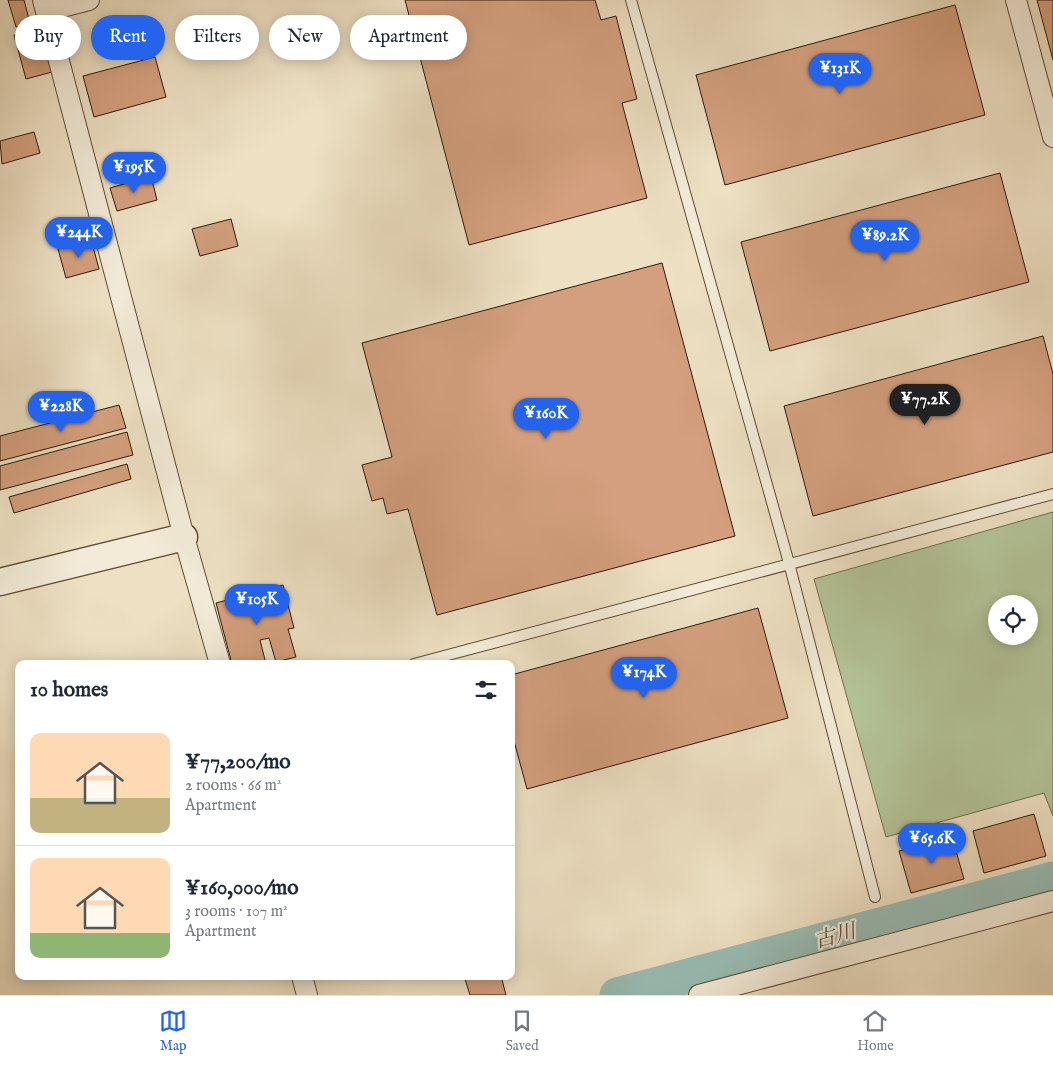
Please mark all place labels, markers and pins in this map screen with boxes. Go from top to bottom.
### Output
pin: ¥131K [805,52,875,95]
pin: ¥195K [99,152,169,194]
pin: ¥244K [44,216,114,259]
pin: ¥89.2K [844,220,926,262]
pin: ¥77.2K [884,384,966,426]
pin: ¥228K [26,390,96,433]
pin: ¥160K [511,398,581,440]
pin: ¥105K [222,584,292,626]
pin: ¥174K [609,656,679,699]
pin: ¥65.6K [891,822,973,865]

